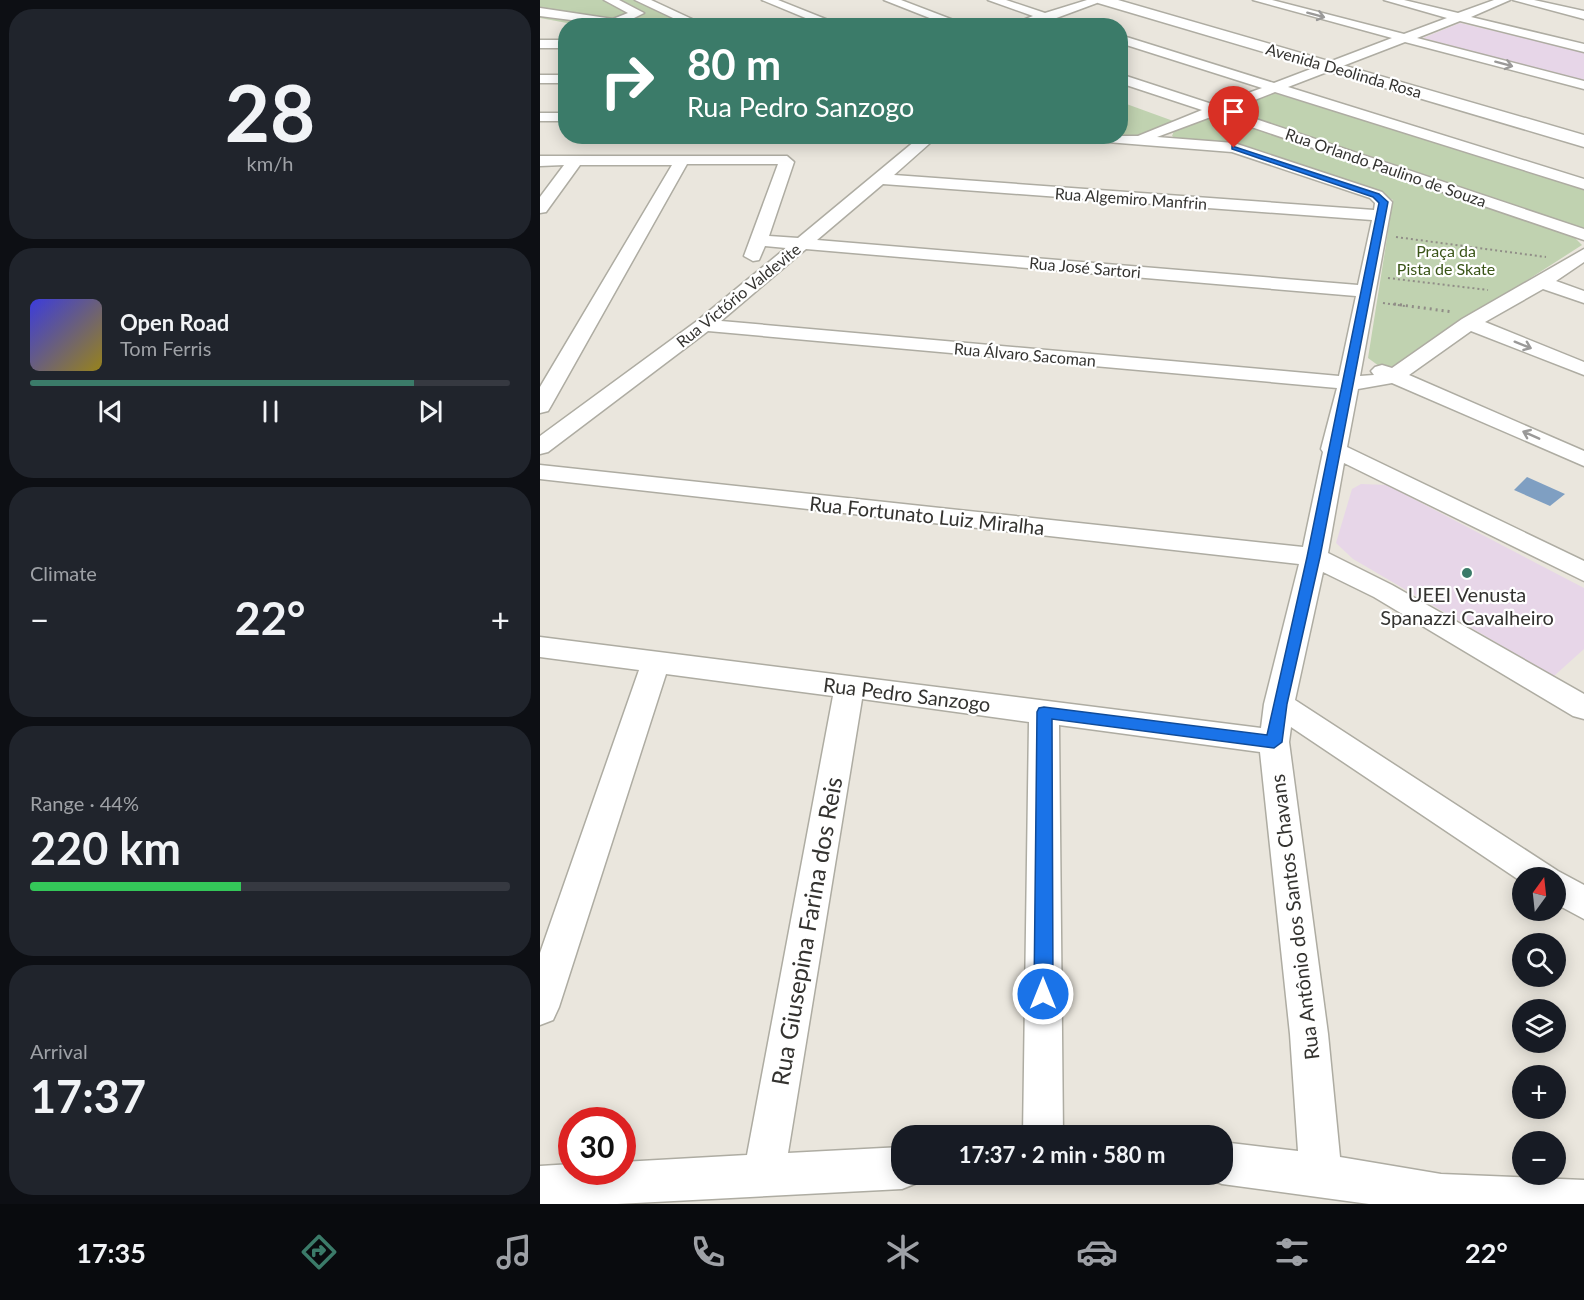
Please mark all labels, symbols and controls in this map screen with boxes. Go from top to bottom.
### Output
one-way arrow [1306,10,1325,21]
text: 80 m [687,39,781,89]
street label: Avenida Deolinda Rosa [1264,39,1424,101]
icon: right [588,42,666,120]
one-way arrow [1494,59,1513,71]
text: 28 [225,65,315,159]
pin [1208,86,1259,148]
text: Rua Pedro Sanzogo [687,90,914,123]
icon: arrive [1217,95,1250,128]
street label: Rua Orlando Paulino de Souza [1283,124,1489,210]
text: km/h [247,151,293,175]
street label: Rua Algemiro Manfrin [1054,183,1208,213]
street label: Rua Victório Valdevite [672,239,804,351]
park label: Praça da Pista de Skate [1397,241,1495,278]
street label: Rua José Sartori [1028,253,1142,281]
text: Open Road [120,309,229,336]
text: Tom Ferris [120,336,211,360]
street label: Rua Álvaro Sacoman [953,338,1097,370]
one-way arrow [1514,340,1532,351]
icon: previous [94,395,127,428]
icon: pause [254,395,287,428]
icon: next [414,395,447,428]
one-way arrow [1522,429,1540,440]
street label: Rua Fortunato Luiz Miralha [808,491,1046,539]
text: Climate [30,561,97,585]
marker: UEEI Venusta Spanazzi Cavalheiro [1460,566,1474,580]
place label: UEEI Venusta Spanazzi Cavalheiro [1380,582,1554,629]
text: 22° [235,591,305,645]
text: − [30,599,49,639]
text: + [491,599,510,639]
street label: Rua Pedro Sanzogo [822,672,992,716]
street label: Rua Antônio dos Santos Chavans [1265,773,1323,1061]
street label: Rua Giusepina Farina dos Reis [765,774,847,1088]
text: Range · 44% [30,791,139,815]
text: 220 km [30,821,181,875]
north arrow [1512,867,1566,921]
map controls [1512,867,1566,1185]
button: search [1512,933,1566,987]
position arrow [1011,962,1075,1026]
button: layers [1512,999,1566,1053]
text: Arrival [30,1039,88,1063]
button: + [1512,1065,1566,1119]
text: 17:37 [30,1069,146,1123]
speed limit sign: 30 [558,1107,636,1185]
button: − [1512,1131,1566,1185]
text: 17:37 · 2 min · 580 m [959,1141,1165,1168]
icon: directions [298,1231,340,1273]
icon: music [493,1231,535,1273]
icon: phone [687,1231,729,1273]
icon: climate [882,1231,924,1273]
icon: car [1076,1231,1118,1273]
icon: filters [1271,1231,1313,1273]
text: 17:35 [76,1236,146,1269]
text: 22° [1465,1236,1508,1269]

